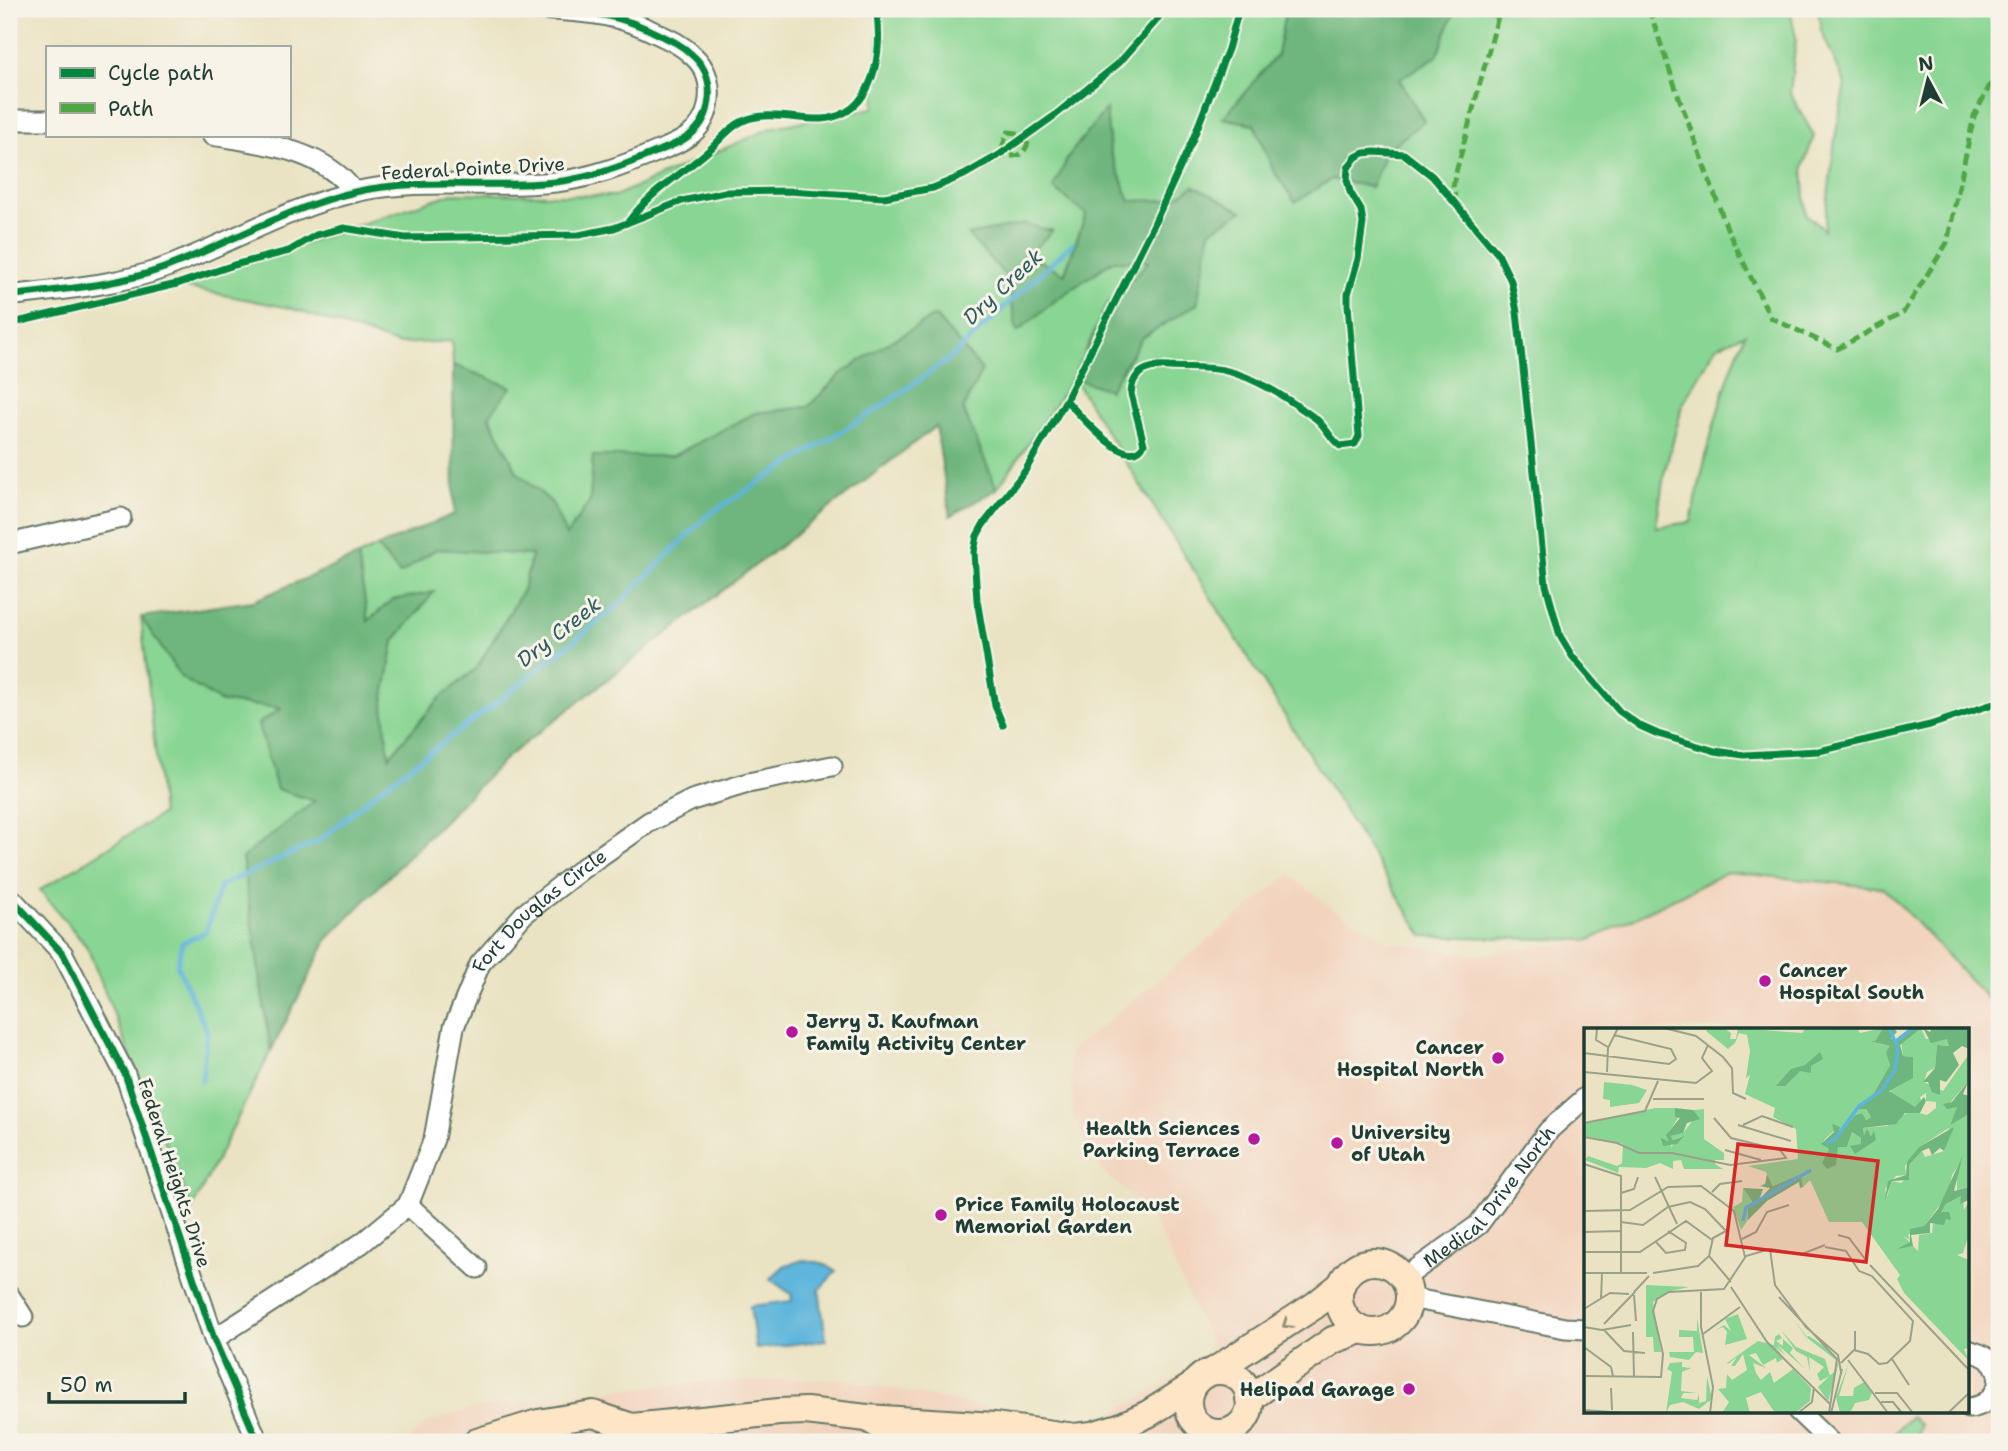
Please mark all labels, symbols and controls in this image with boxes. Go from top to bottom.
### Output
legend [46,46,290,136]
north arrow [1892,46,1962,116]
text: N [1917,50,1935,77]
text: Cycle path [108,59,214,87]
text: Path [108,95,154,123]
street label: Federal Pointe Drive [380,151,566,186]
water label: Dry Creek [957,243,1049,331]
water label: Dry Creek [511,590,607,674]
street label: Fort Douglas Circle [466,843,612,975]
place label: Cancer Hospital South [1779,958,1925,1005]
marker: Cancer Hospital South [1757,973,1773,989]
place label: Jerry J. Kaufman Family Activity Center [806,1009,1026,1056]
marker: Jerry J. Kaufman Family Activity Center [784,1024,800,1040]
inset map [1584,1028,1969,1412]
place label: Cancer Hospital North [1337,1035,1484,1082]
marker: Cancer Hospital North [1490,1050,1506,1066]
street label: Federal Heights Drive [132,1075,217,1271]
place label: Health Sciences Parking Terrace [1083,1116,1240,1163]
place label: University of Utah [1351,1120,1451,1167]
street label: Medical Drive North [1418,1121,1561,1273]
marker: Health Sciences Parking Terrace [1246,1131,1262,1147]
marker: University of Utah [1329,1135,1345,1151]
place label: Price Family Holocaust Memorial Garden [955,1192,1180,1239]
marker: Price Family Holocaust Memorial Garden [933,1207,949,1223]
one-way arrow [1282,1316,1295,1328]
scale bar [49,1360,186,1404]
text: 50 m [60,1371,113,1399]
place label: Helipad Garage [1240,1377,1395,1402]
marker: Helipad Garage [1401,1381,1417,1397]

